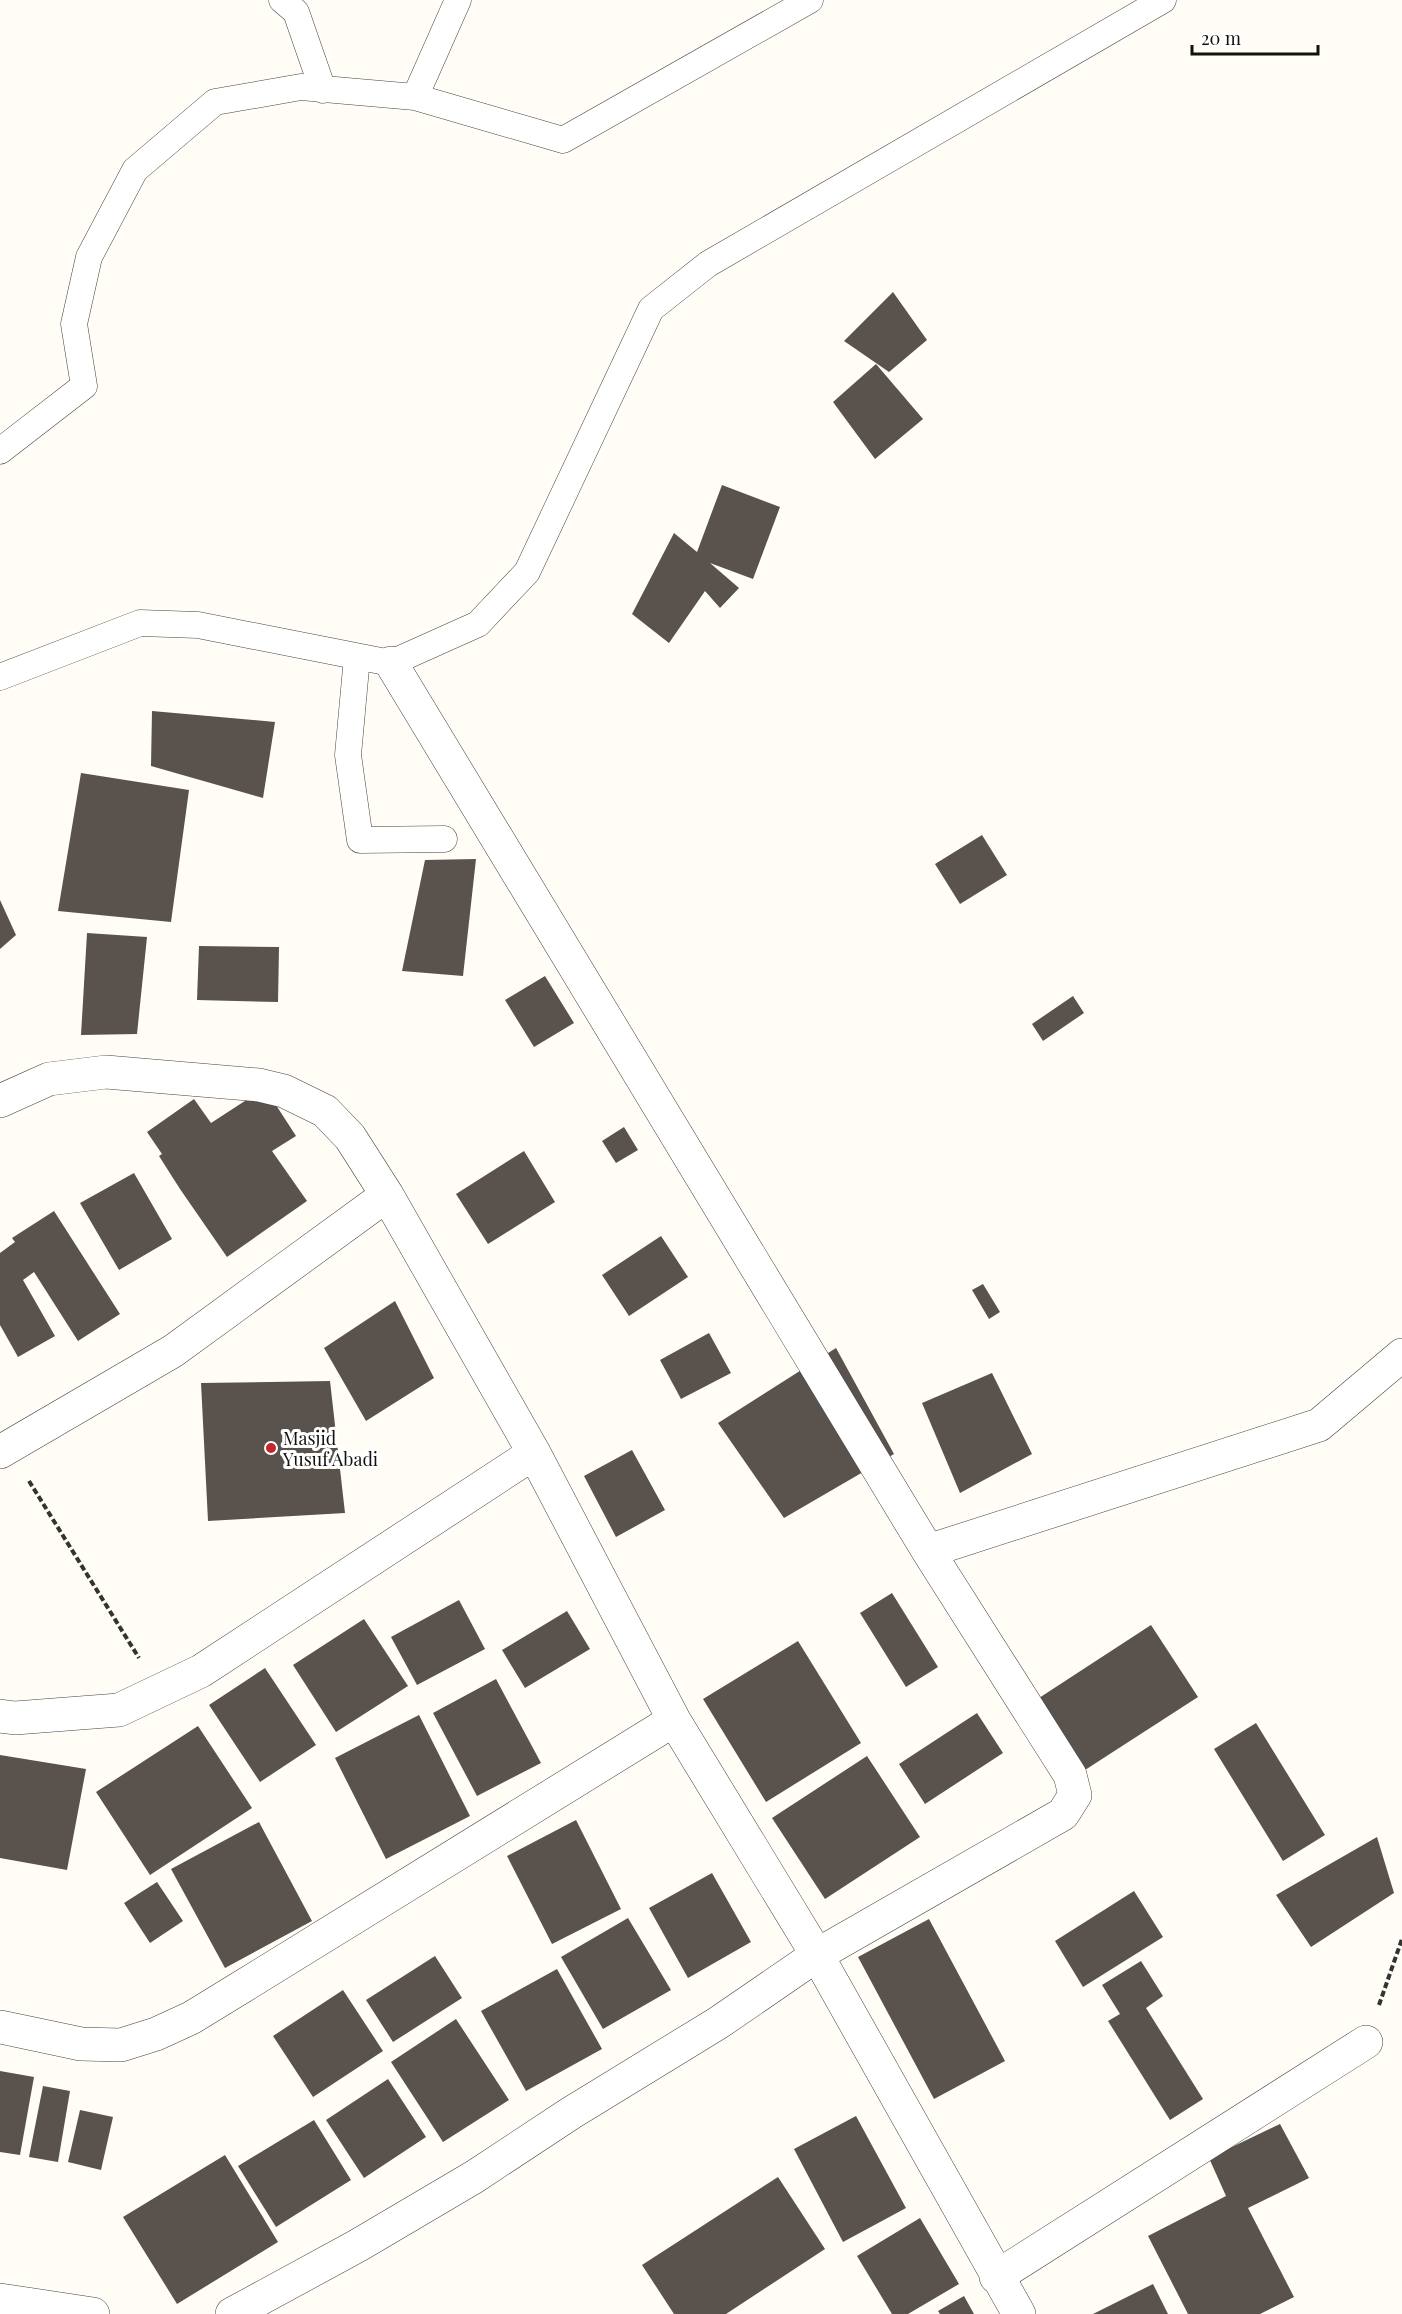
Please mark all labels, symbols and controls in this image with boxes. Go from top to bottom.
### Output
scale bar [1192,18,1318,56]
text: 20 m [1201,26,1241,50]
place label: Masjid Yusuf Abadi [282,1426,378,1471]
marker: Masjid Yusuf Abadi [264,1441,278,1455]

